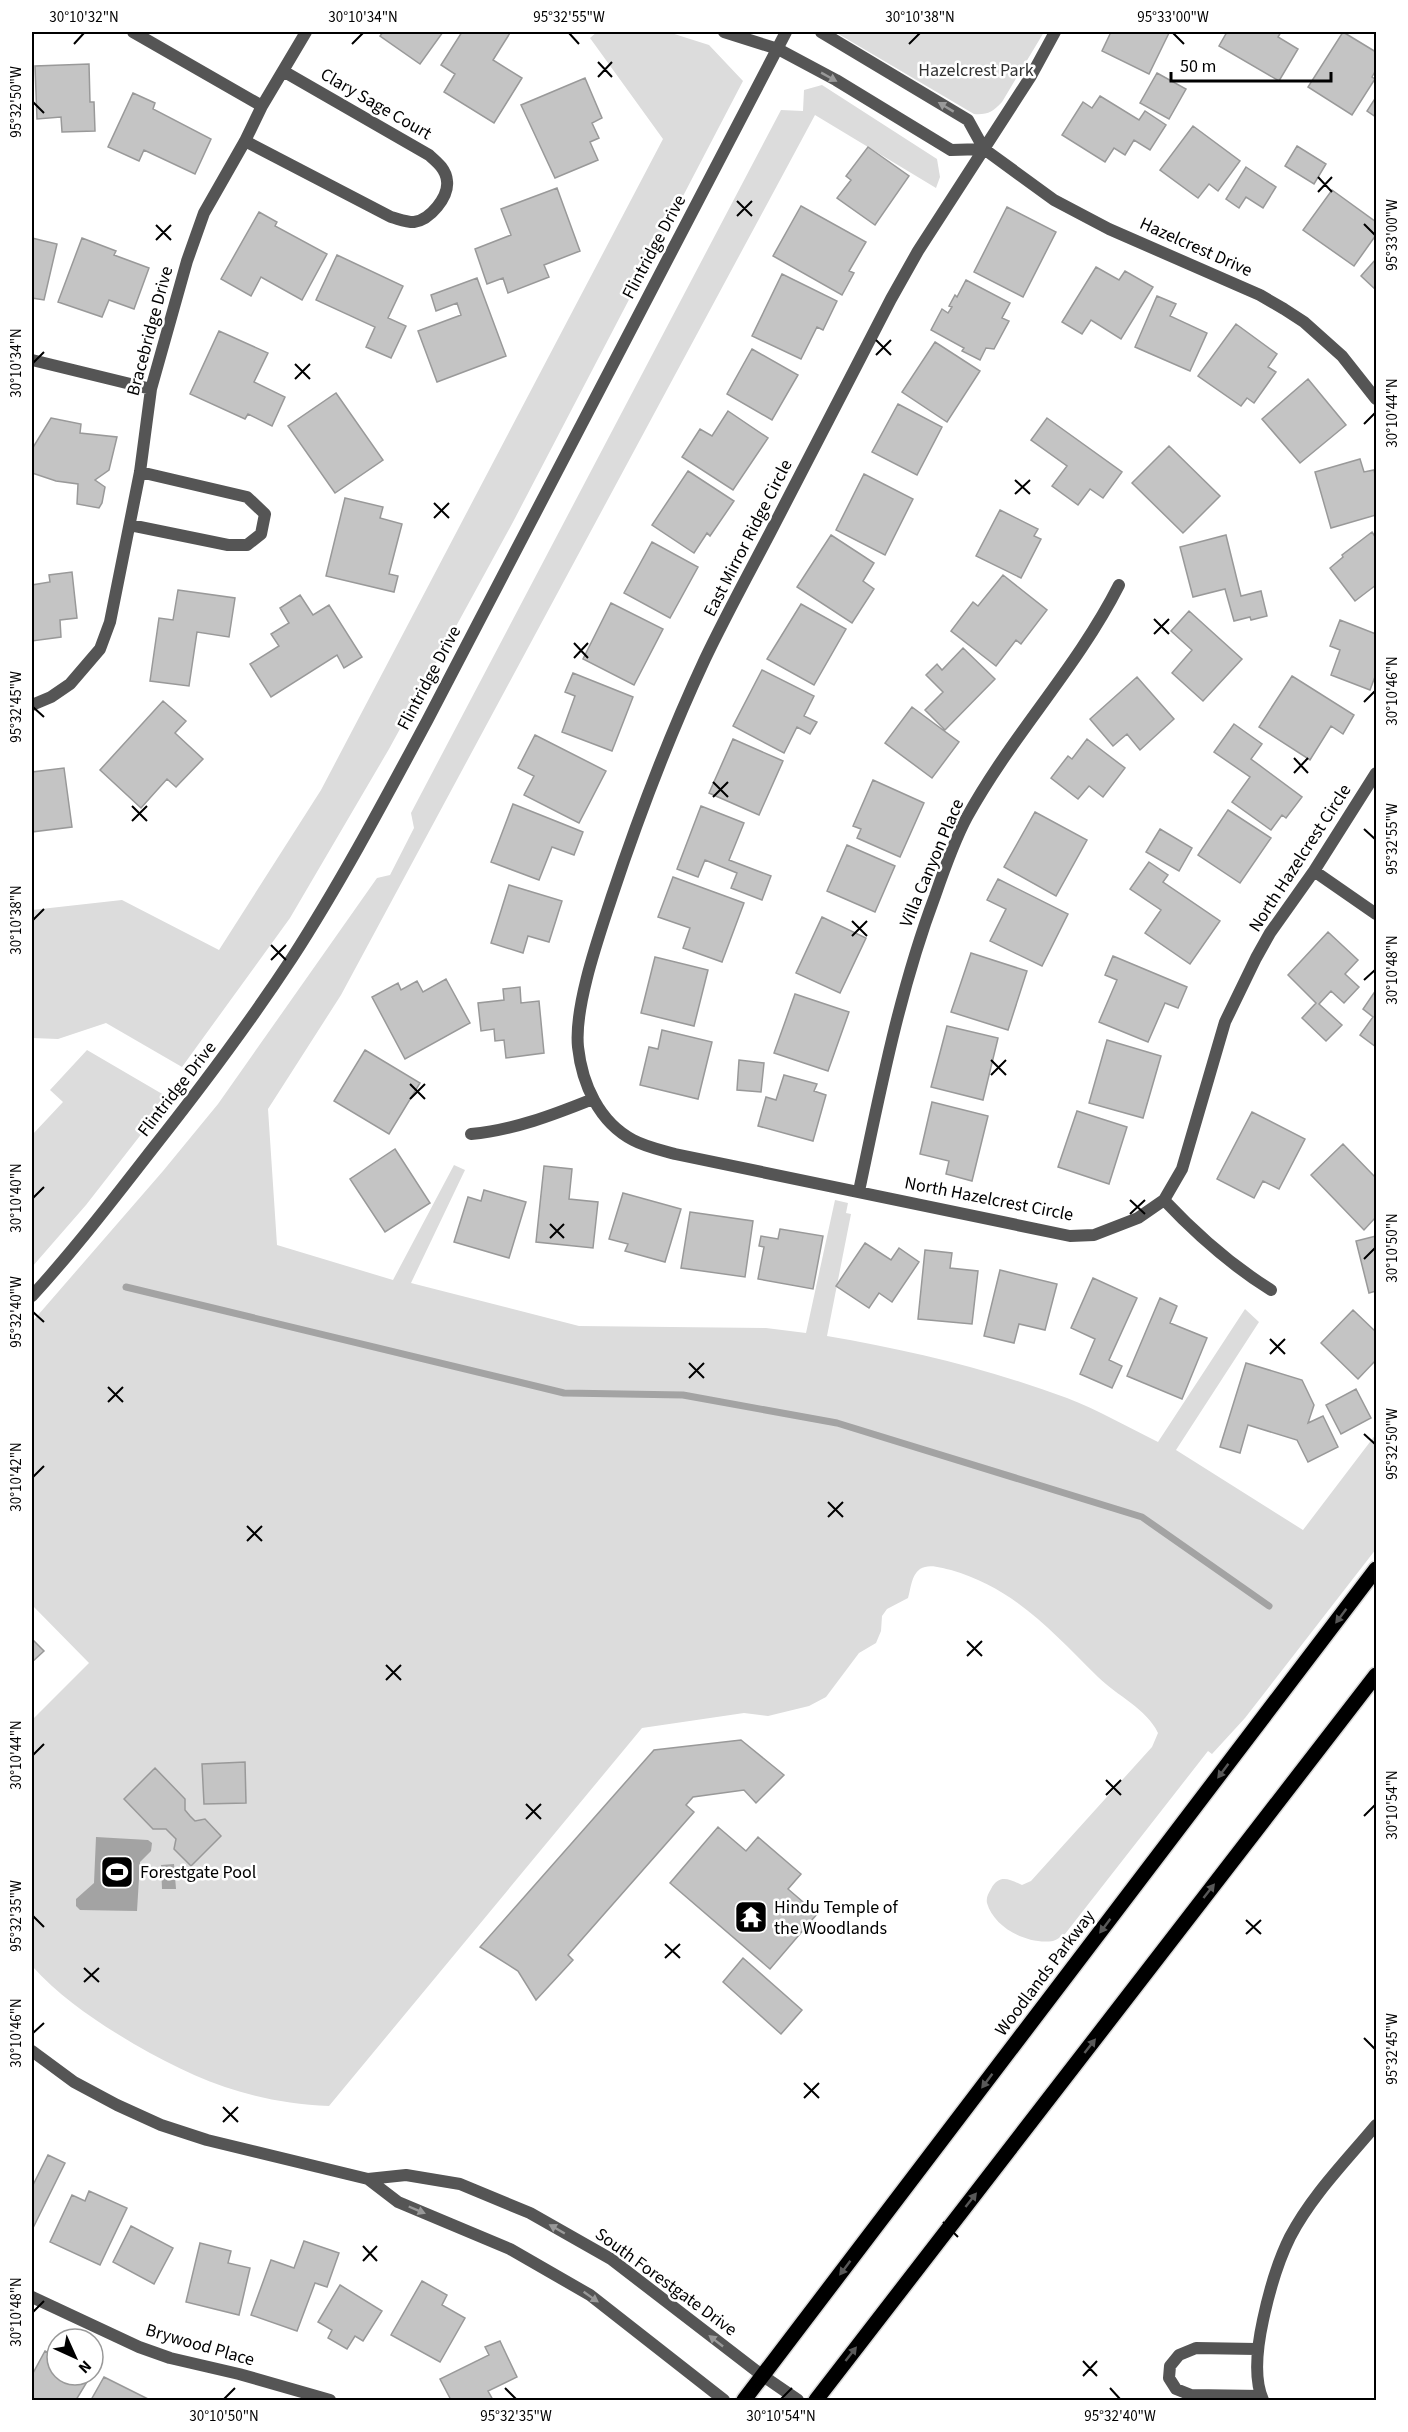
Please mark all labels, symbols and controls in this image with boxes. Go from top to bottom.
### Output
text: 30°10'32"N [49,7,119,28]
text: 30°10'34"N [328,7,398,28]
text: 95°32'55"W [533,7,605,28]
text: 30°10'38"N [885,7,955,28]
text: 95°33'00"W [1137,7,1209,28]
scale bar [1171,45,1332,83]
text: 50 m [1180,54,1216,79]
park label: Hazelcrest Park [918,58,1034,83]
street label: Clary Sage Court [316,62,436,146]
text: 95°32'50"W [6,66,27,138]
one-way arrow [821,72,838,82]
one-way arrow [938,101,954,112]
street label: Flintridge Drive [616,190,692,304]
text: 95°33'00"W [1382,199,1403,271]
street label: Hazelcrest Drive [1136,211,1256,283]
street label: Bracebridge Drive [121,263,179,399]
text: 30°10'34"N [6,328,27,398]
text: 30°10'44"N [1382,378,1403,448]
street label: East Mirror Ridge Circle [698,455,799,621]
street label: Flintridge Drive [391,621,467,735]
text: 30°10'46"N [1382,656,1403,726]
text: 95°32'45"W [6,671,27,743]
street label: North Hazelcrest Circle [1243,779,1357,937]
street label: Villa Canyon Place [894,795,970,931]
text: 95°32'55"W [1382,803,1403,875]
text: 30°10'38"N [6,885,27,955]
text: 30°10'48"N [1382,935,1403,1005]
street label: Flintridge Drive [132,1036,222,1142]
text: 30°10'40"N [6,1163,27,1233]
street label: North Hazelcrest Circle [902,1170,1076,1228]
text: 30°10'50"N [1382,1213,1403,1283]
text: 95°32'40"W [6,1276,27,1348]
text: 95°32'50"W [1382,1408,1403,1480]
text: 30°10'42"N [6,1442,27,1512]
one-way arrow [1335,1608,1347,1623]
text: 30°10'44"N [6,1720,27,1790]
one-way arrow [1216,1763,1229,1779]
text: 30°10'54"N [1382,1770,1403,1840]
sports icon: Forestgate Pool [99,1854,135,1890]
place label: Forestgate Pool [140,1860,256,1885]
text: 95°32'35"W [6,1880,27,1952]
one-way arrow [1203,1884,1215,1899]
place label: Hindu Temple of the Woodlands [774,1895,899,1941]
temple icon: Hindu Temple of the Woodlands [733,1899,769,1935]
street label: Woodlands Parkway [989,1904,1101,2041]
one-way arrow [1099,1918,1111,1934]
text: 30°10'46"N [6,1998,27,2068]
text: 95°32'45"W [1382,2013,1403,2085]
one-way arrow [1083,2038,1095,2053]
one-way arrow [981,2074,993,2089]
one-way arrow [964,2192,977,2208]
one-way arrow [408,2205,426,2215]
street label: South Forestgate Drive [590,2222,742,2342]
one-way arrow [549,2223,565,2234]
one-way arrow [840,2260,852,2275]
text: 30°10'48"N [6,2277,27,2347]
one-way arrow [583,2291,599,2302]
street label: Brywood Place [143,2318,257,2373]
north arrow [45,2327,105,2387]
one-way arrow [709,2335,724,2347]
one-way arrow [845,2346,858,2362]
text: N [73,2355,96,2378]
text: 30°10'50"N [189,2406,259,2427]
text: 95°32'35"W [480,2406,552,2427]
text: 30°10'54"N [746,2406,816,2427]
text: 95°32'40"W [1084,2406,1156,2427]

